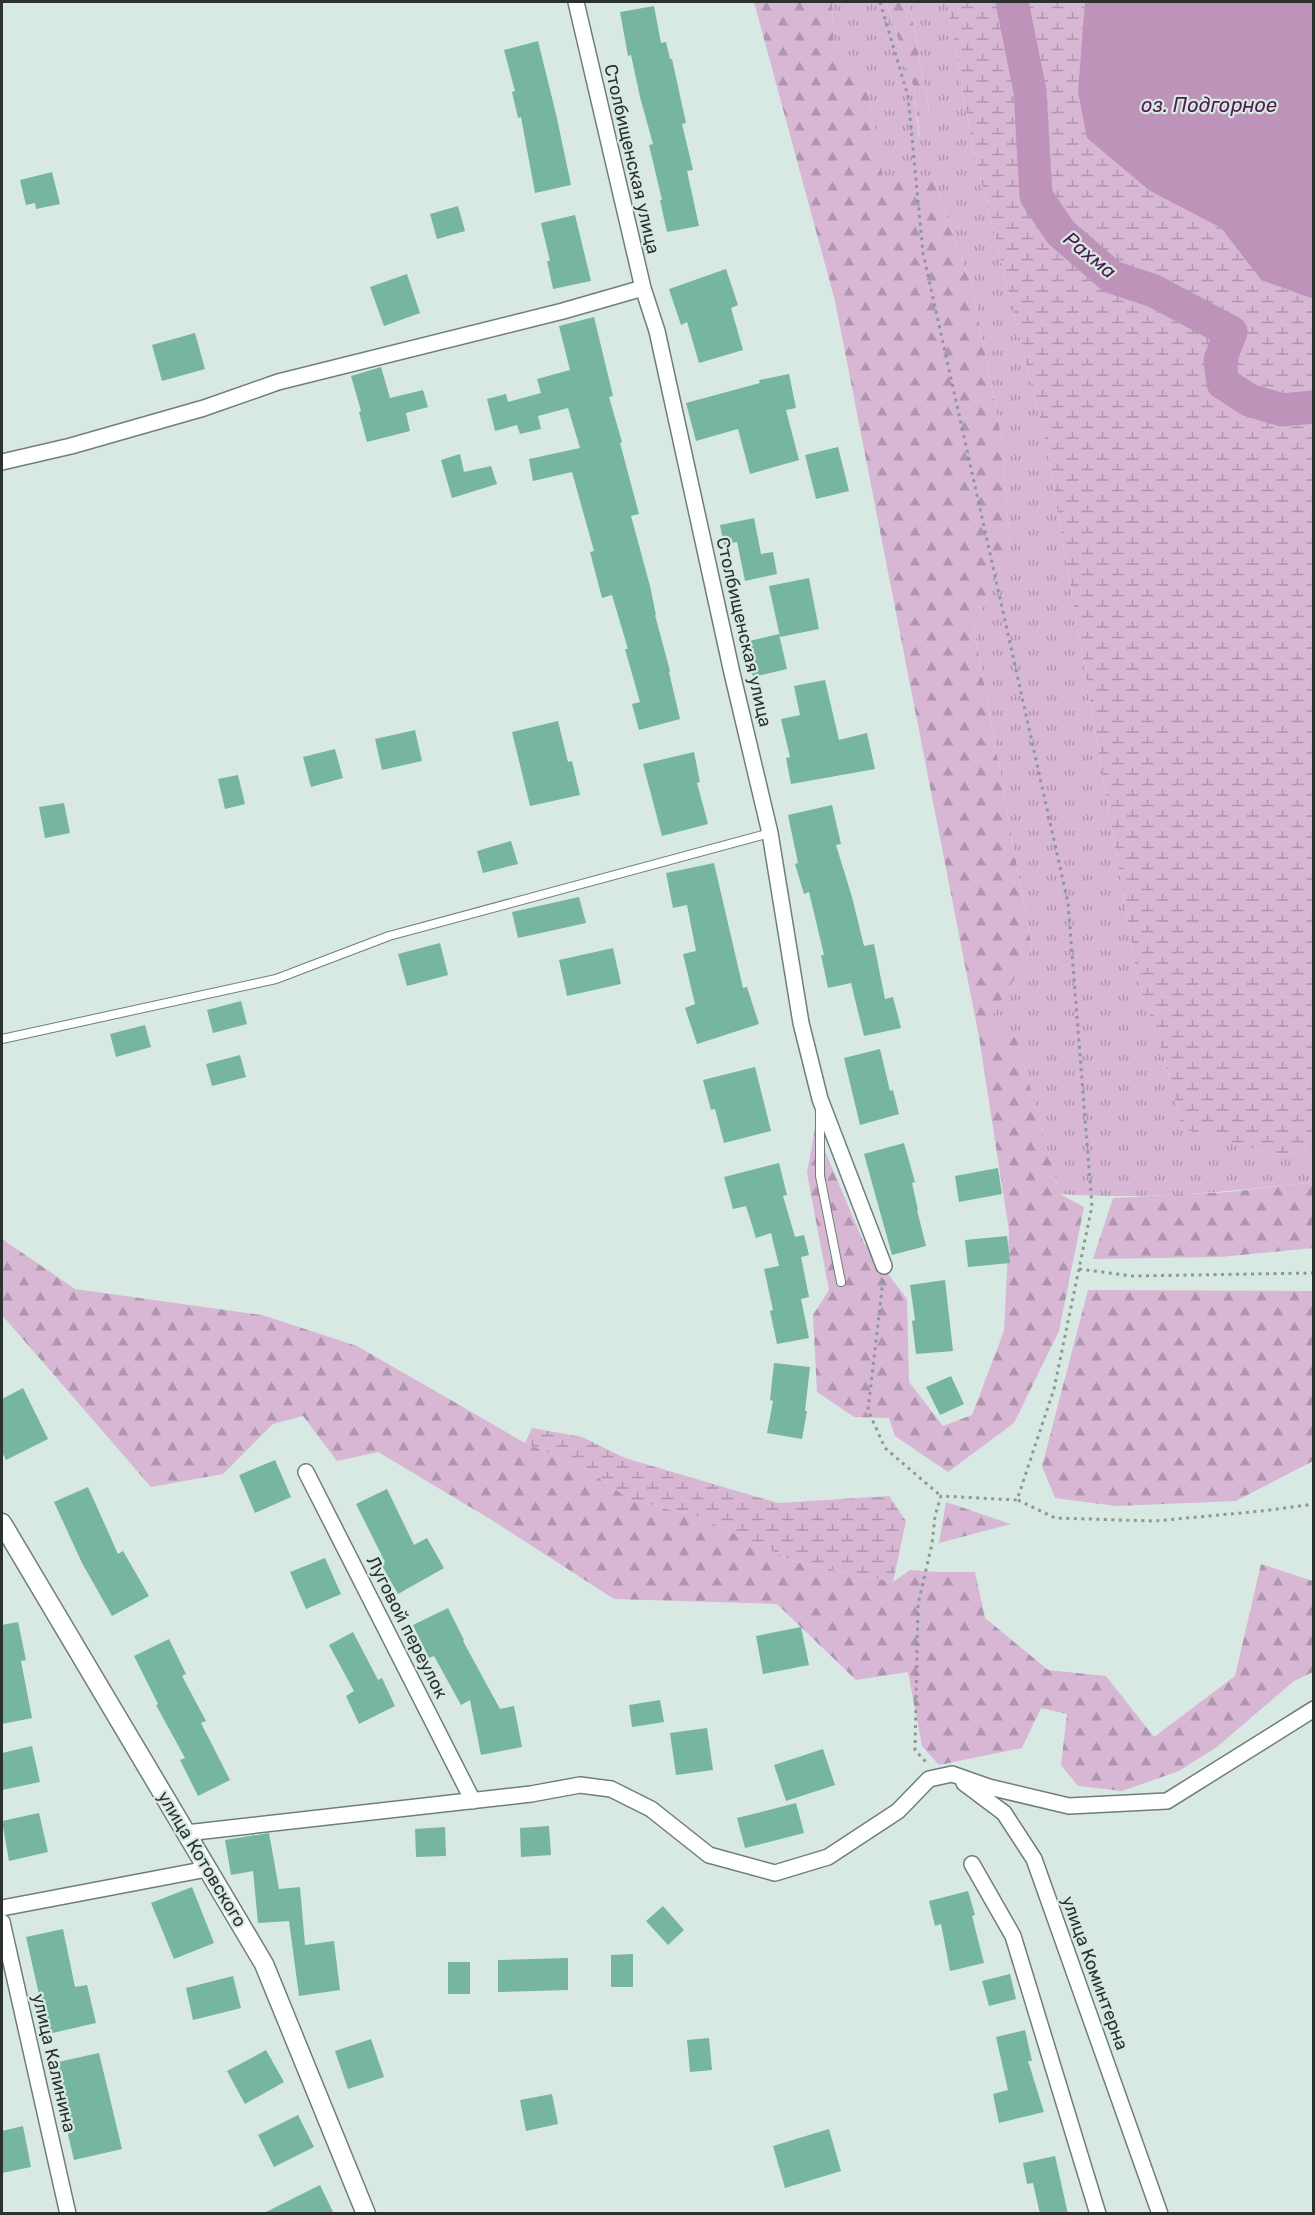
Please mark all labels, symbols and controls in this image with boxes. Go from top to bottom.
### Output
street label: Столбищенская улица [599,62,665,256]
water label: оз. Подгорное [1141,93,1277,117]
water label: Рахма [1059,227,1121,284]
street label: Столбищенская улица [711,535,777,729]
street label: Луговой переулок [362,1552,453,1702]
street label: улица Котовского [153,1787,251,1931]
street label: улица Коминтерна [1057,1893,1133,2053]
street label: улица Калинина [27,1991,81,2135]

